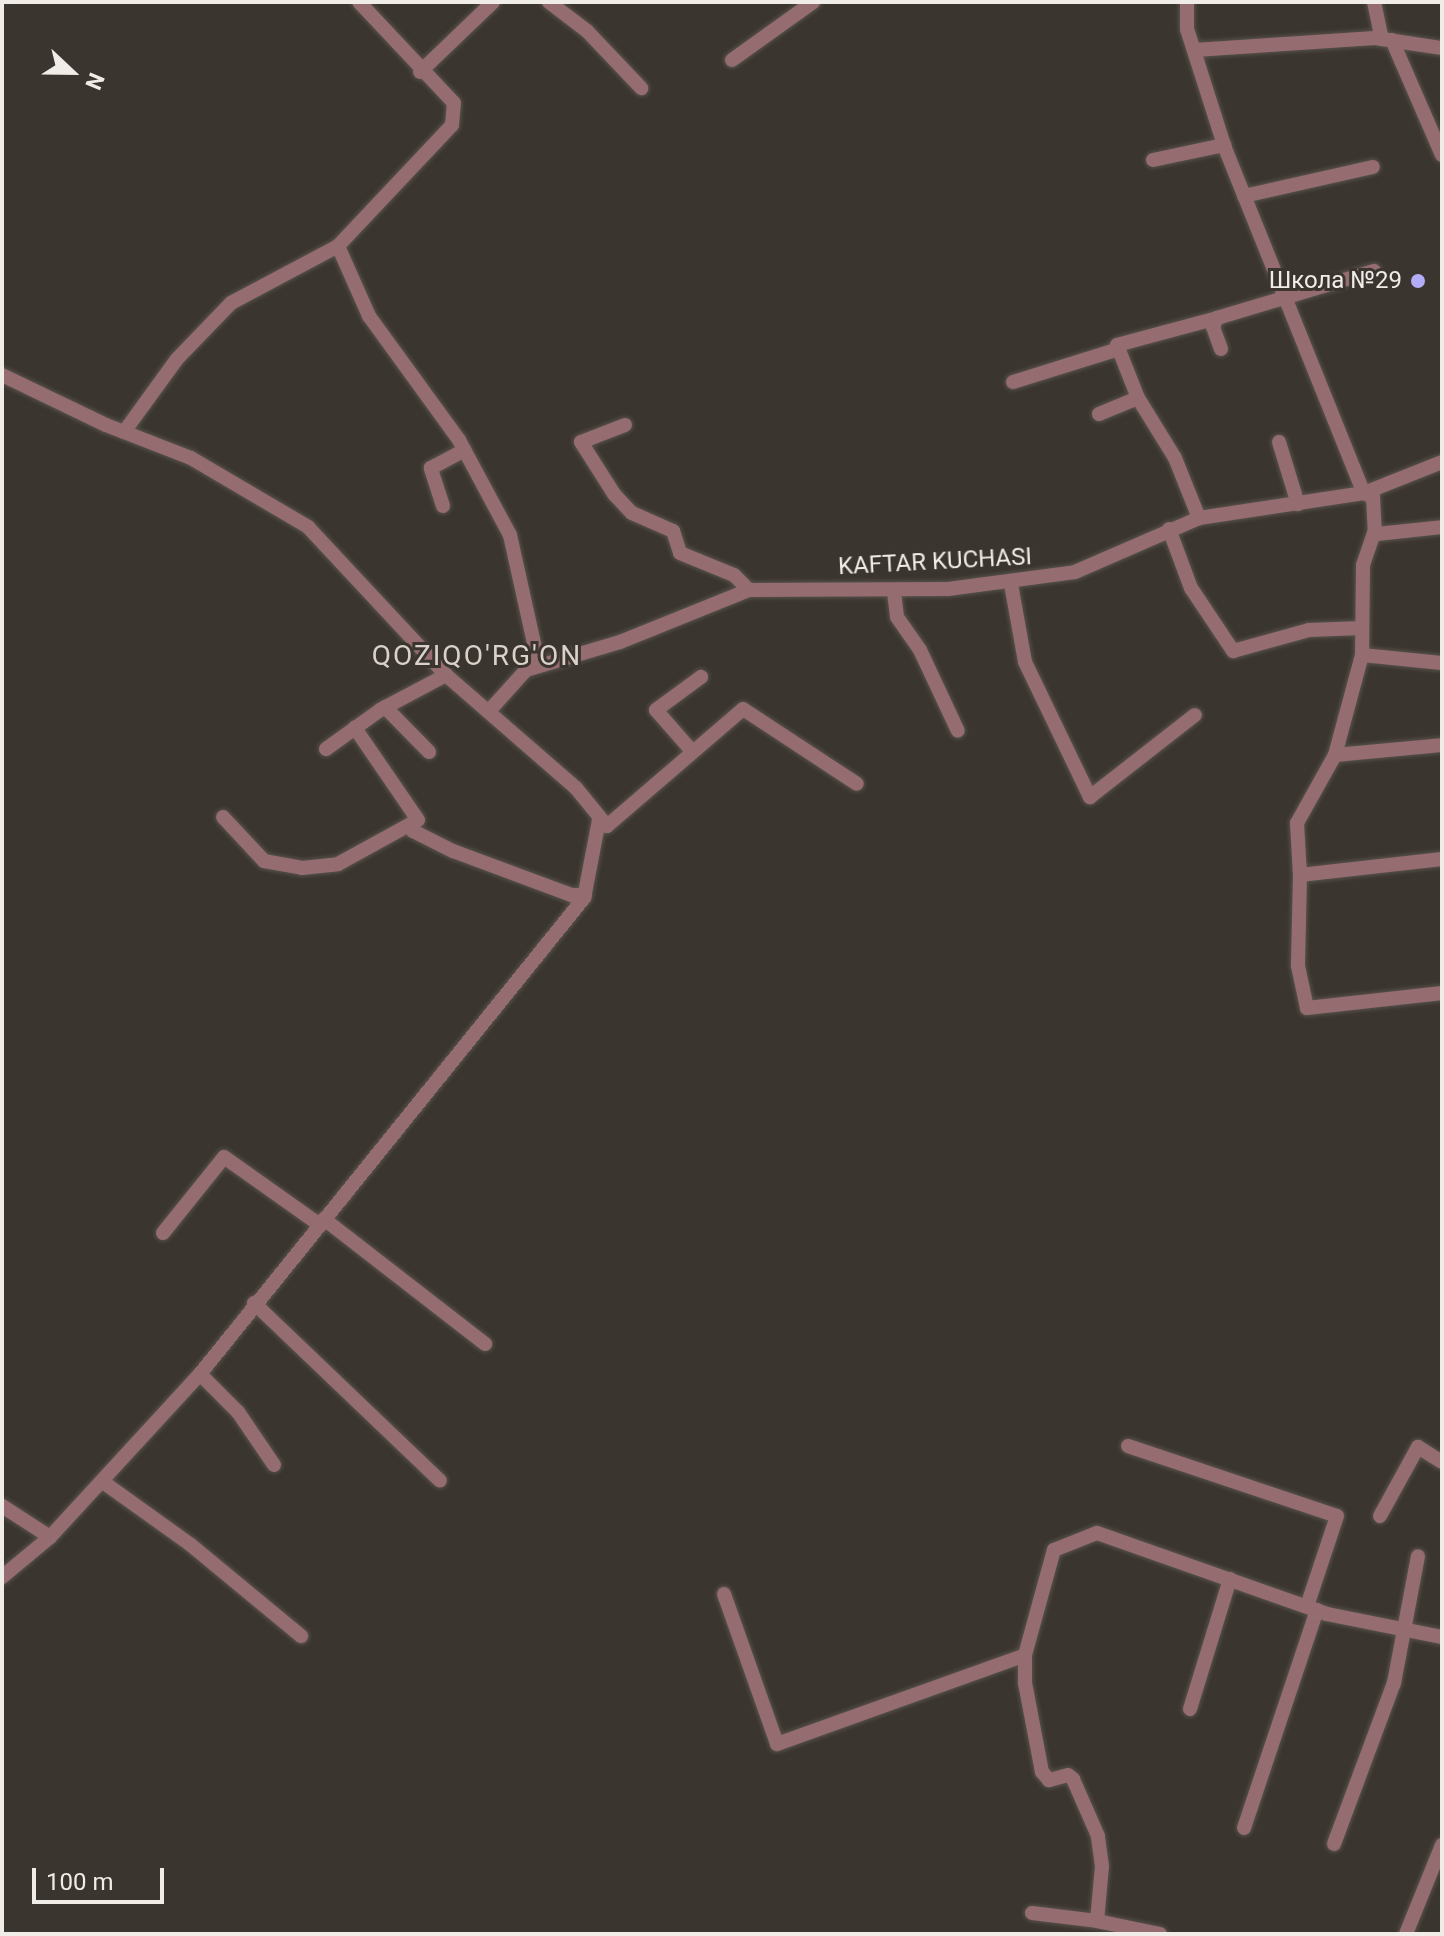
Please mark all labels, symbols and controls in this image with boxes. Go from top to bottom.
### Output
north arrow [32,32,112,112]
text: N [80,69,109,93]
place label: Школа №29 [1269,267,1402,295]
marker: Школа №29 [1409,272,1427,290]
street label: KAFTAR KUCHASI [837,543,1033,581]
district label: QOZIQO'RG'ON [372,639,582,673]
scale bar [36,1852,168,1902]
text: 100 m [46,1868,113,1896]

